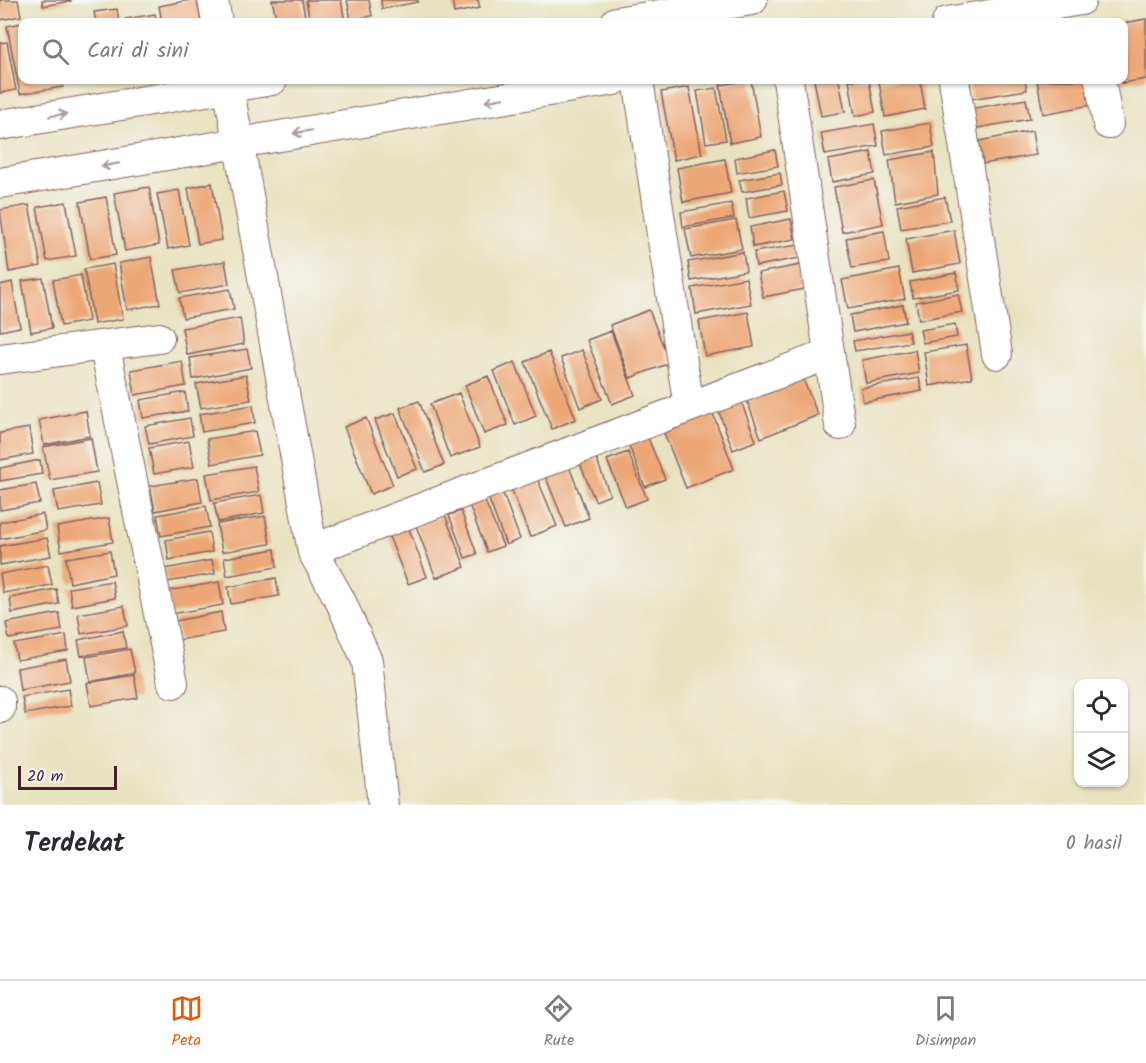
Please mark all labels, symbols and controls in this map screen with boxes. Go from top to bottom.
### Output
search box [18,18,1128,84]
text: Cari di sini [87,34,188,69]
icon: search [39,35,72,68]
one-way arrow [485,95,505,106]
one-way arrow [47,109,67,120]
one-way arrow [293,127,312,138]
one-way arrow [100,160,120,171]
map controls [1074,679,1128,787]
button: locate [1074,679,1128,733]
button: layers [1074,733,1128,787]
scale bar [18,763,117,790]
text: 20 m [27,764,63,789]
text: Terdekat [24,823,125,865]
text: 0 hasil [1066,828,1122,860]
tab: Peta [170,992,203,1053]
tab: Rute [542,992,575,1053]
tab: Disimpan [915,992,976,1053]

